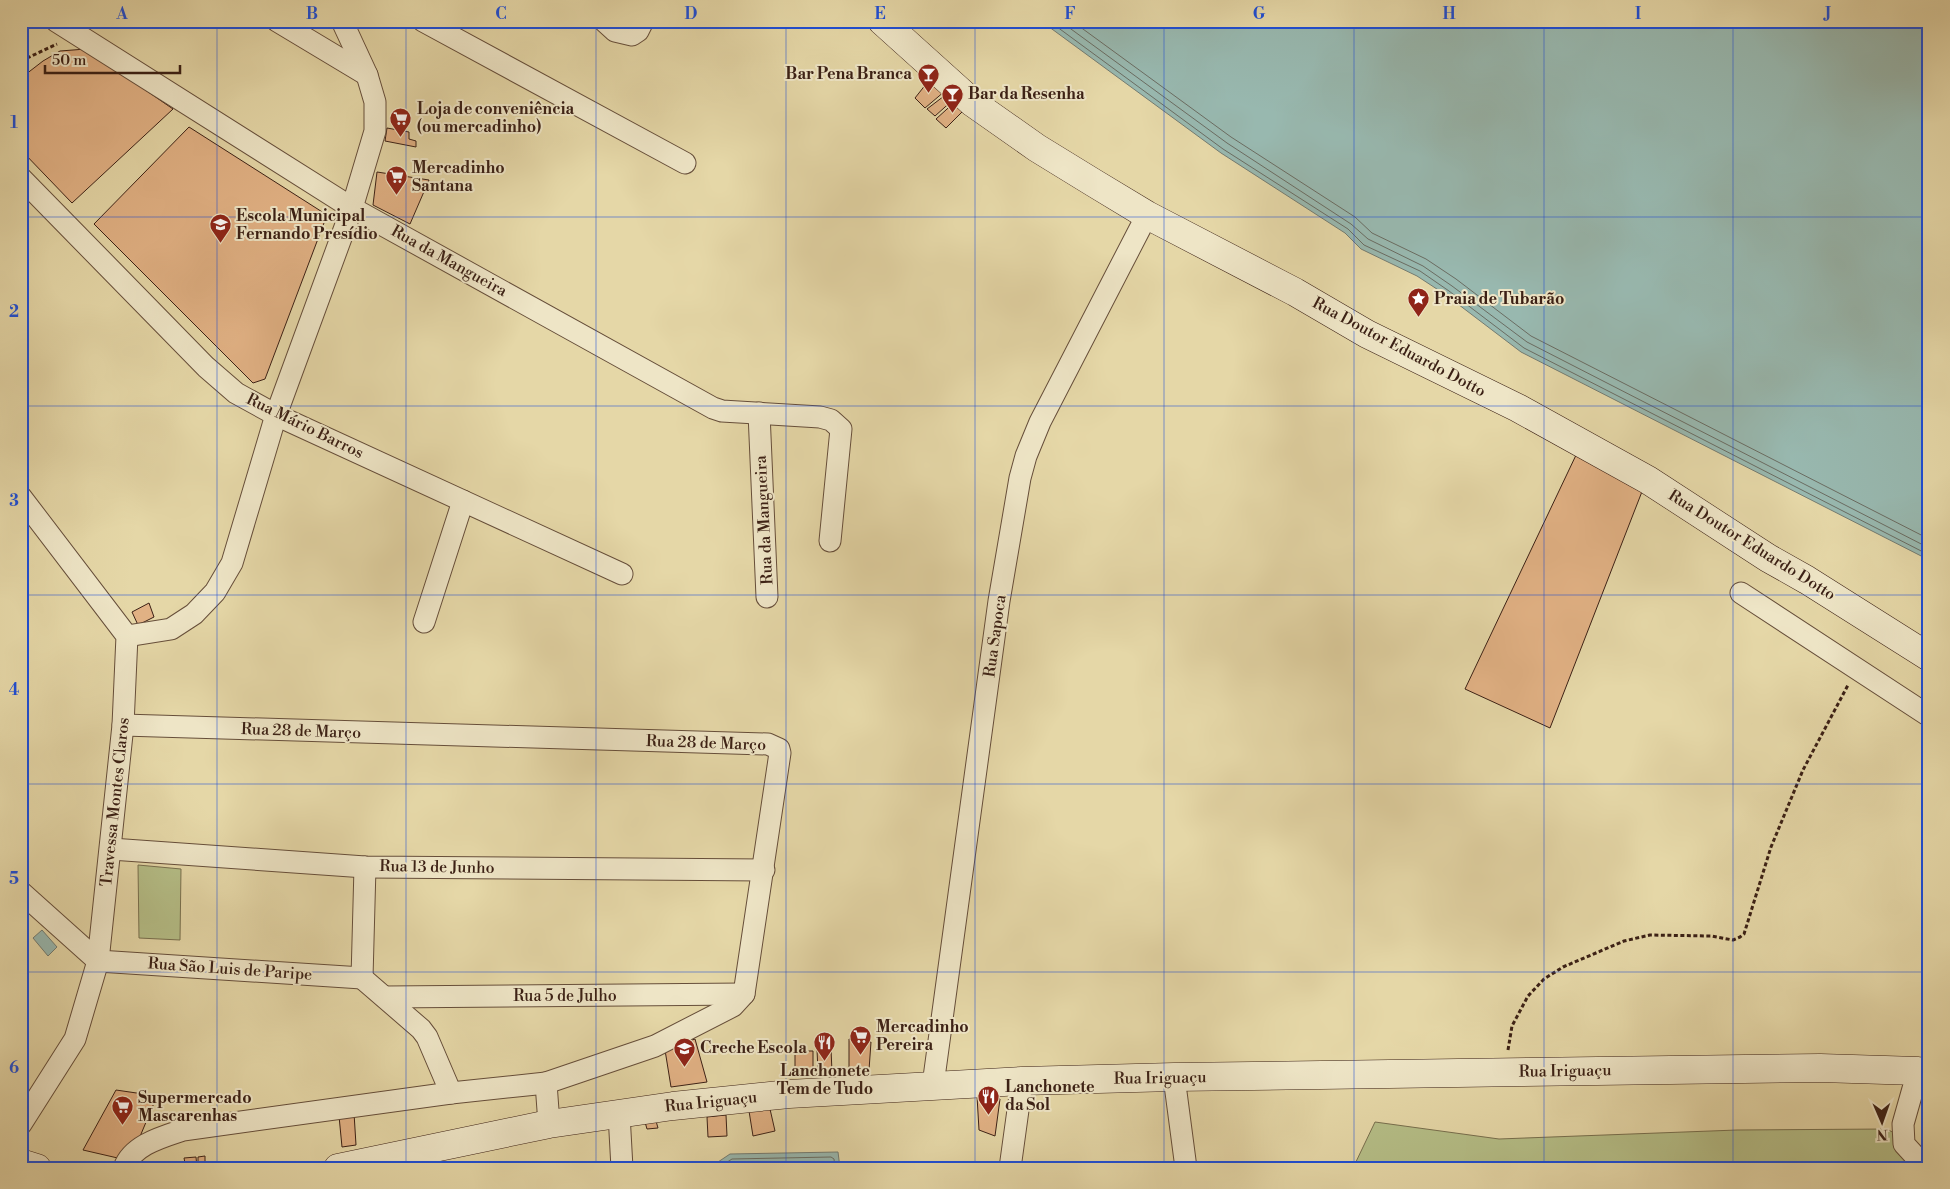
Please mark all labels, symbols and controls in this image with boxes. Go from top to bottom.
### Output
text: A [115,4,128,24]
text: B [306,4,318,24]
text: C [495,4,507,24]
text: D [685,4,698,24]
text: E [874,4,886,24]
text: F [1064,4,1076,24]
text: G [1253,4,1266,24]
text: H [1442,4,1456,24]
text: I [1635,4,1641,24]
text: J [1823,4,1831,24]
scale bar [45,42,180,74]
text: 50 m [52,51,86,70]
bar icon: Bar Pena Branca [916,62,940,93]
place label: Bar Pena Branca [785,64,912,84]
bar icon: Bar da Resenha [940,82,964,113]
place label: Bar da Resenha [968,84,1085,104]
place label: Loja de conveniência (ou mercadinho) [417,99,575,137]
supermarket icon: Loja de conveniência (ou mercadinho) [389,106,413,137]
text: 1 [10,113,18,133]
place label: Mercadinho Santana [412,158,505,196]
supermarket icon: Mercadinho Santana [384,165,408,196]
place label: Escola Municipal Fernando Presídio [236,206,378,244]
school or university icon: Escola Municipal Fernando Presídio [208,213,232,244]
street label: Rua da Mangueira [387,221,511,302]
place icon: Praia de Tubarão [1406,287,1430,318]
place label: Praia de Tubarão [1434,289,1564,309]
street label: Rua Doutor Eduardo Dotto [1309,293,1489,401]
text: 2 [9,302,19,322]
street label: Rua Mário Barros [243,389,367,463]
street label: Rua da Mangueira [751,454,777,585]
street label: Rua Doutor Eduardo Dotto [1665,485,1839,605]
text: 3 [9,491,19,511]
street label: Rua Sapoca [979,592,1011,679]
text: 4 [9,680,20,700]
street label: Travessa Montes Claros [96,717,134,887]
street label: Rua 28 de Março [241,719,361,743]
street label: Rua 28 de Março [646,731,766,755]
street label: Rua 13 de Junho [379,856,495,878]
text: 5 [9,869,19,889]
street label: Rua São Luis de Paripe [147,953,313,985]
street label: Rua 5 de Julho [513,986,617,1006]
place label: Mercadinho Pereira [876,1017,969,1055]
supermarket icon: Mercadinho Pereira [848,1024,872,1055]
restaurant icon: Lanchonete Tem de Tudo [813,1030,837,1061]
school or university icon: Creche Escola [672,1036,696,1067]
place label: Creche Escola [700,1038,807,1058]
text: 6 [9,1058,19,1078]
street label: Rua Iriguaçu [1518,1060,1612,1082]
place label: Lanchonete Tem de Tudo [777,1061,873,1099]
street label: Rua Iriguaçu [1113,1067,1207,1089]
place label: Lanchonete da Sol [1005,1077,1095,1115]
restaurant icon: Lanchonete da Sol [977,1084,1001,1115]
street label: Rua Iriguaçu [664,1087,758,1117]
place label: Supermercado Mascarenhas [138,1088,252,1126]
supermarket icon: Supermercado Mascarenhas [110,1095,134,1126]
north arrow [1858,1096,1908,1146]
text: N [1877,1125,1888,1143]

